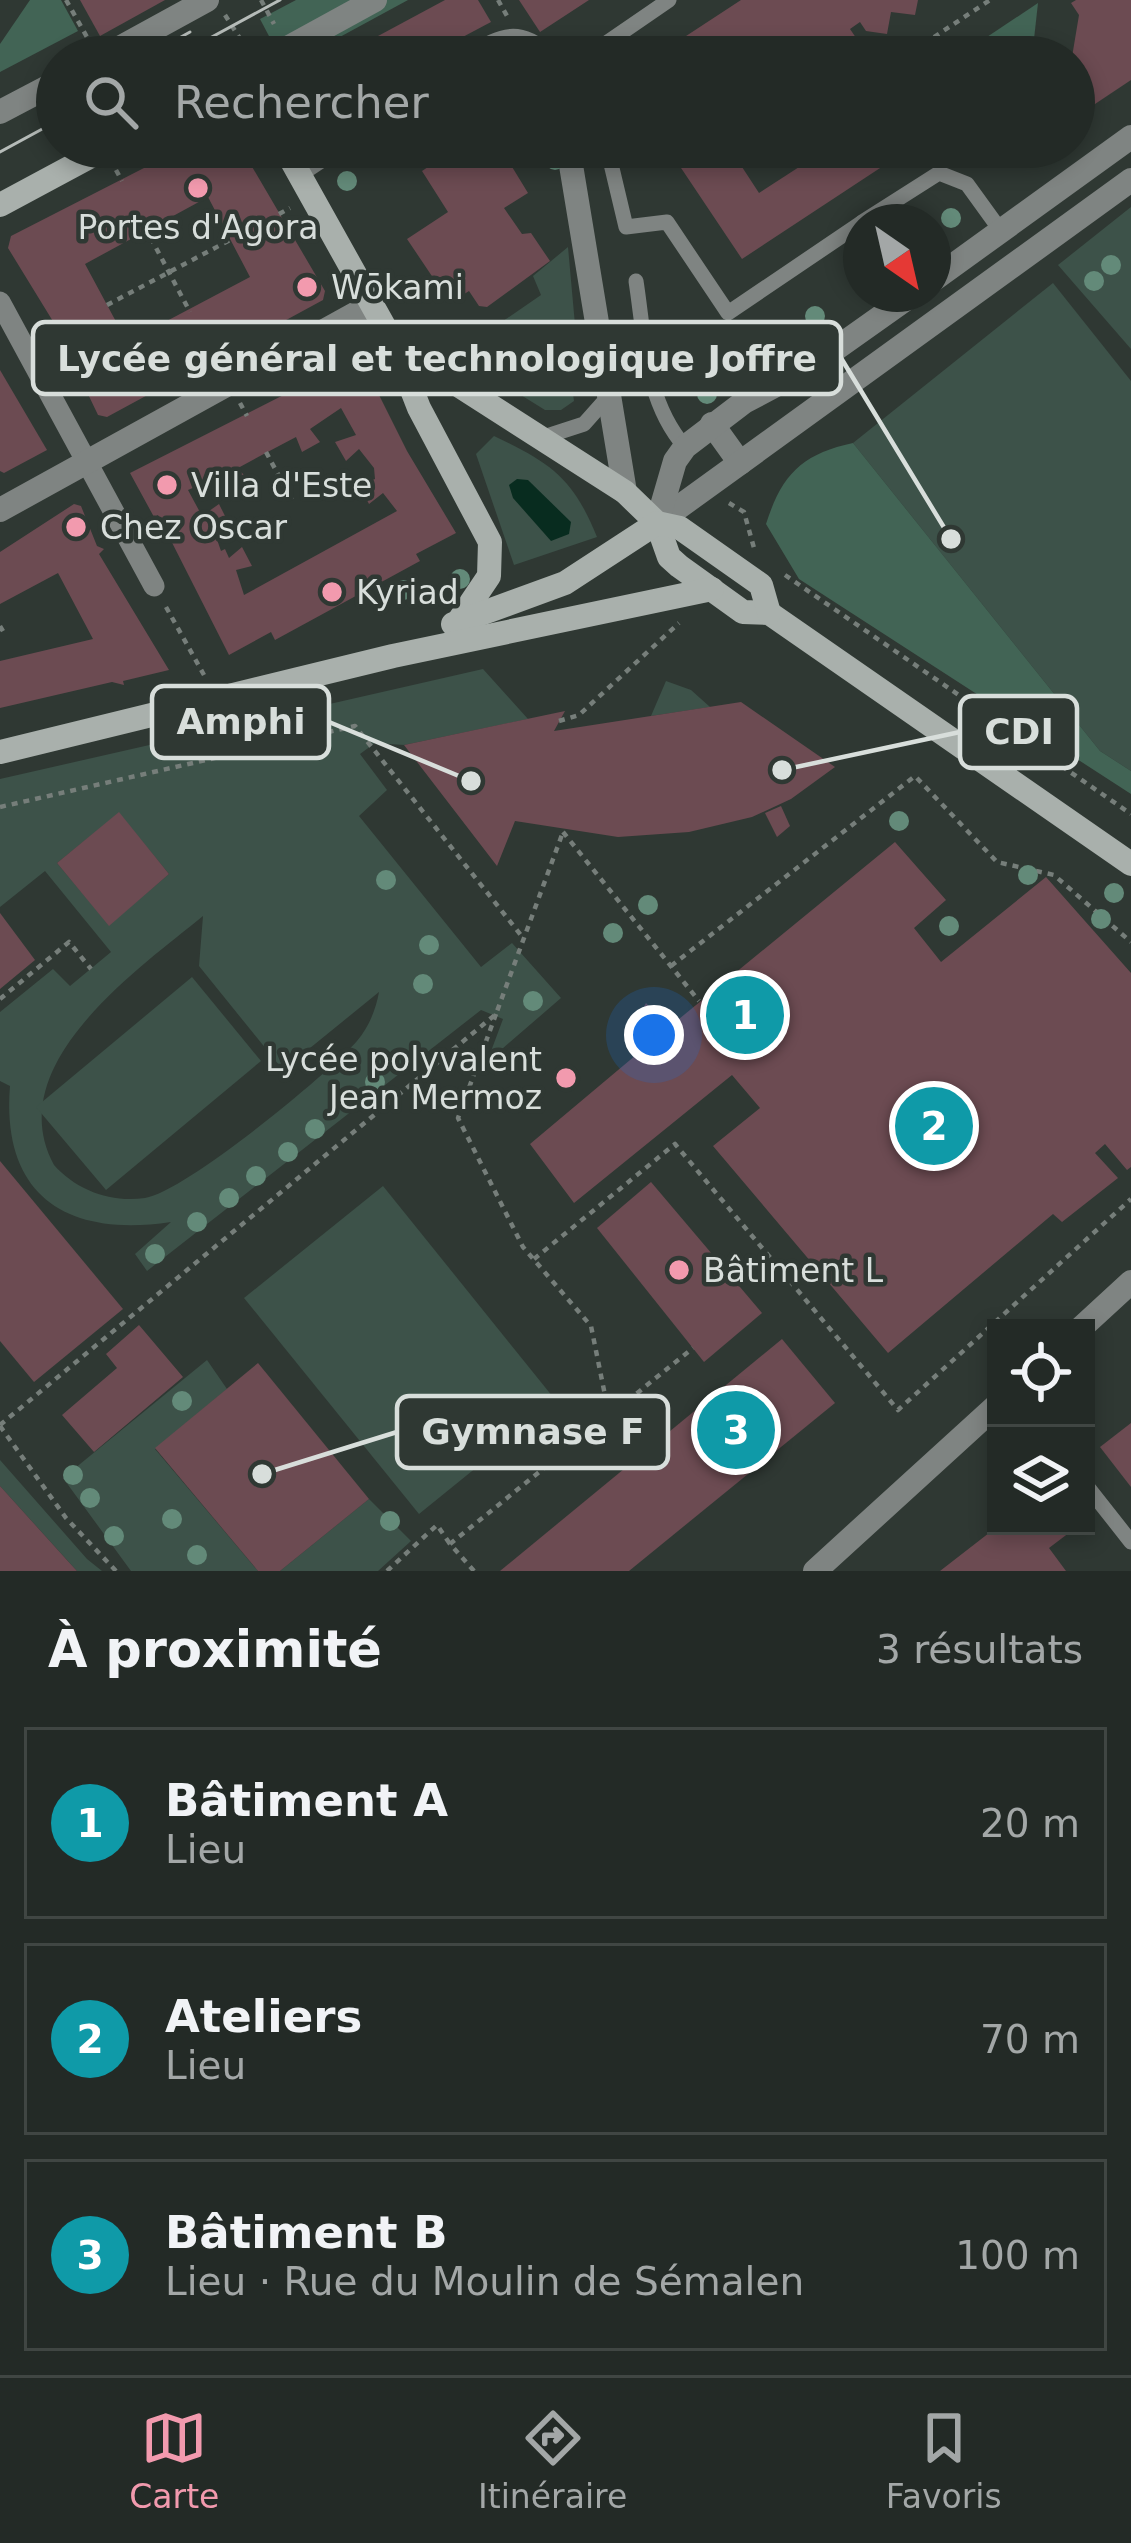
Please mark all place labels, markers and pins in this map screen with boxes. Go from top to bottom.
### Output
marker: Portes d'Agora [185,175,211,201]
place label: Portes d'Agora [78,208,318,247]
place label: Wōkami [331,268,464,307]
marker: Wōkami [294,274,320,300]
callout: Lycée général et technologique Joffre [33,322,841,394]
place label: Villa d'Este [191,466,372,505]
marker: Villa d'Este [154,472,180,498]
place label: Chez Oscar [100,508,288,547]
marker: Chez Oscar [63,514,89,540]
place label: Kyriad [356,573,459,612]
marker: Kyriad [319,579,345,605]
callout: Amphi [152,686,329,758]
callout: CDI [960,696,1077,768]
pin: 1 [706,970,784,1060]
place label: Lycée polyvalent Jean Mermoz [265,1040,542,1117]
marker: Lycée polyvalent Jean Mermoz [553,1065,579,1091]
pin: 2 [895,1081,973,1171]
place label: Bâtiment L [703,1251,884,1290]
marker: Bâtiment L [666,1257,692,1283]
pin: 3 [697,1385,775,1475]
callout: Gymnase F [397,1396,668,1468]

